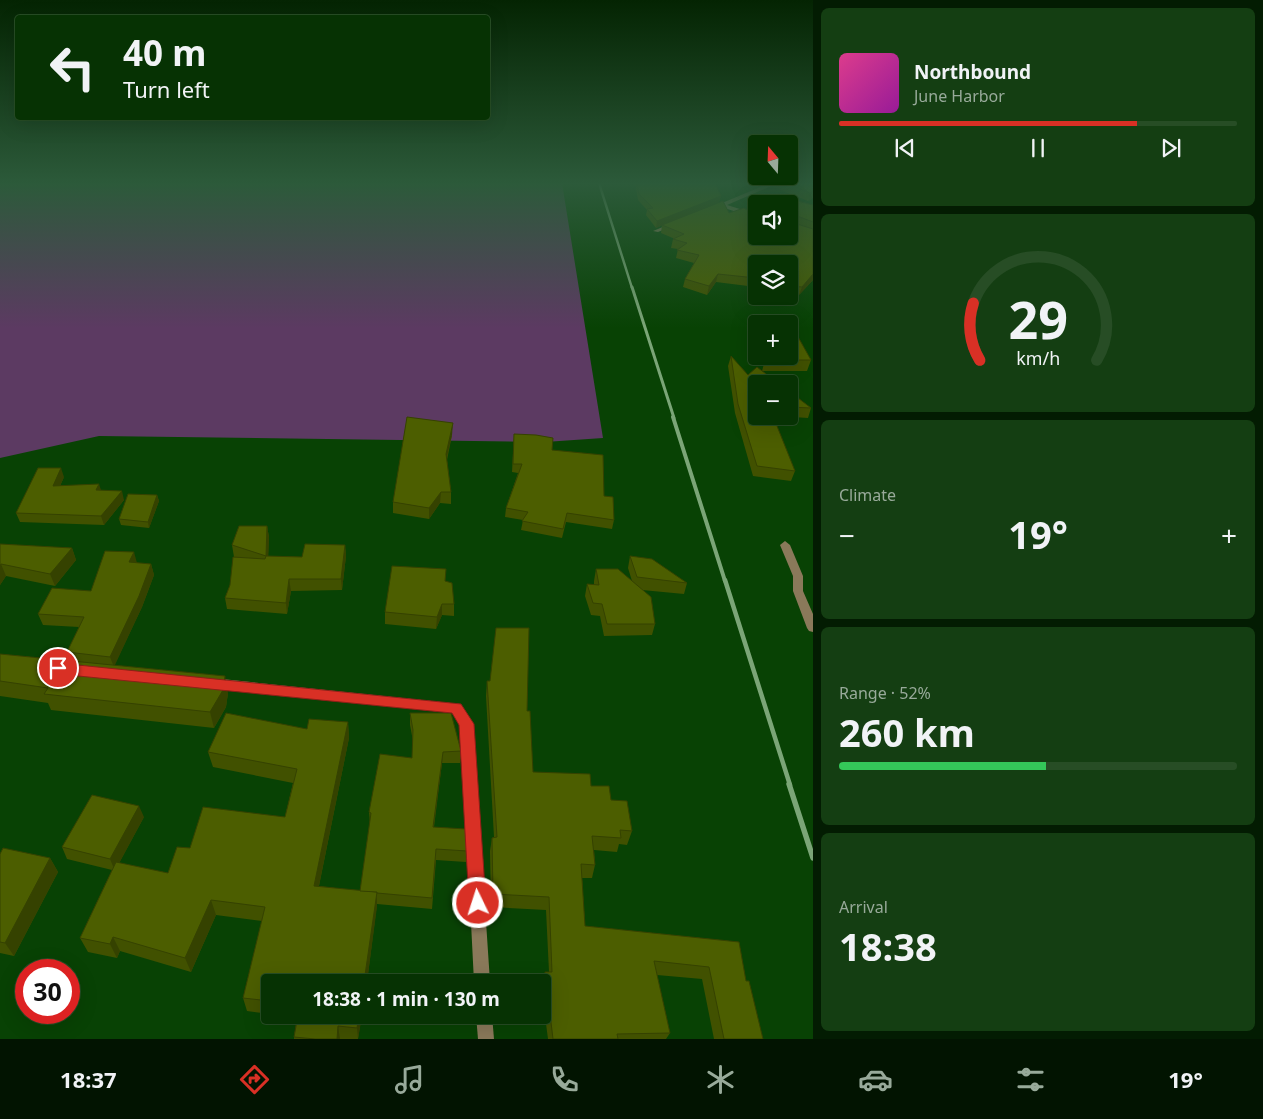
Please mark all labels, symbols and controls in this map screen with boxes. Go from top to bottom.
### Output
text: 40 m [123,29,206,76]
icon: left [40,35,105,100]
text: Northbound [914,59,1031,85]
text: Turn left [123,74,210,104]
text: June Harbor [914,85,1005,107]
icon: previous [891,134,919,162]
icon: pause [1024,134,1052,162]
icon: next [1157,134,1185,162]
north arrow [748,135,798,185]
map controls [748,135,798,425]
button: sound [748,195,798,245]
button: layers [748,255,798,305]
text: 29 [1008,283,1068,354]
button: + [748,315,798,365]
text: km/h [1016,346,1060,370]
button: − [748,375,798,425]
text: Climate [839,484,896,506]
text: 19° [1008,508,1068,560]
text: − [839,516,855,554]
text: + [1221,516,1237,554]
pin [37,647,79,689]
icon: arrive [44,654,72,682]
text: Range · 52% [839,682,931,704]
text: 260 km [839,706,975,758]
position arrow [451,876,503,928]
text: Arrival [839,896,888,918]
text: 18:38 [839,920,937,972]
speed limit sign: 30 [15,959,80,1024]
text: 18:38 · 1 min · 130 m [312,986,500,1012]
icon: directions [237,1062,272,1097]
icon: music [392,1062,427,1097]
icon: phone [547,1062,582,1097]
icon: climate [703,1062,738,1097]
icon: car [858,1062,893,1097]
icon: filters [1013,1062,1048,1097]
text: 18:37 [60,1064,117,1094]
text: 19° [1168,1064,1203,1094]

